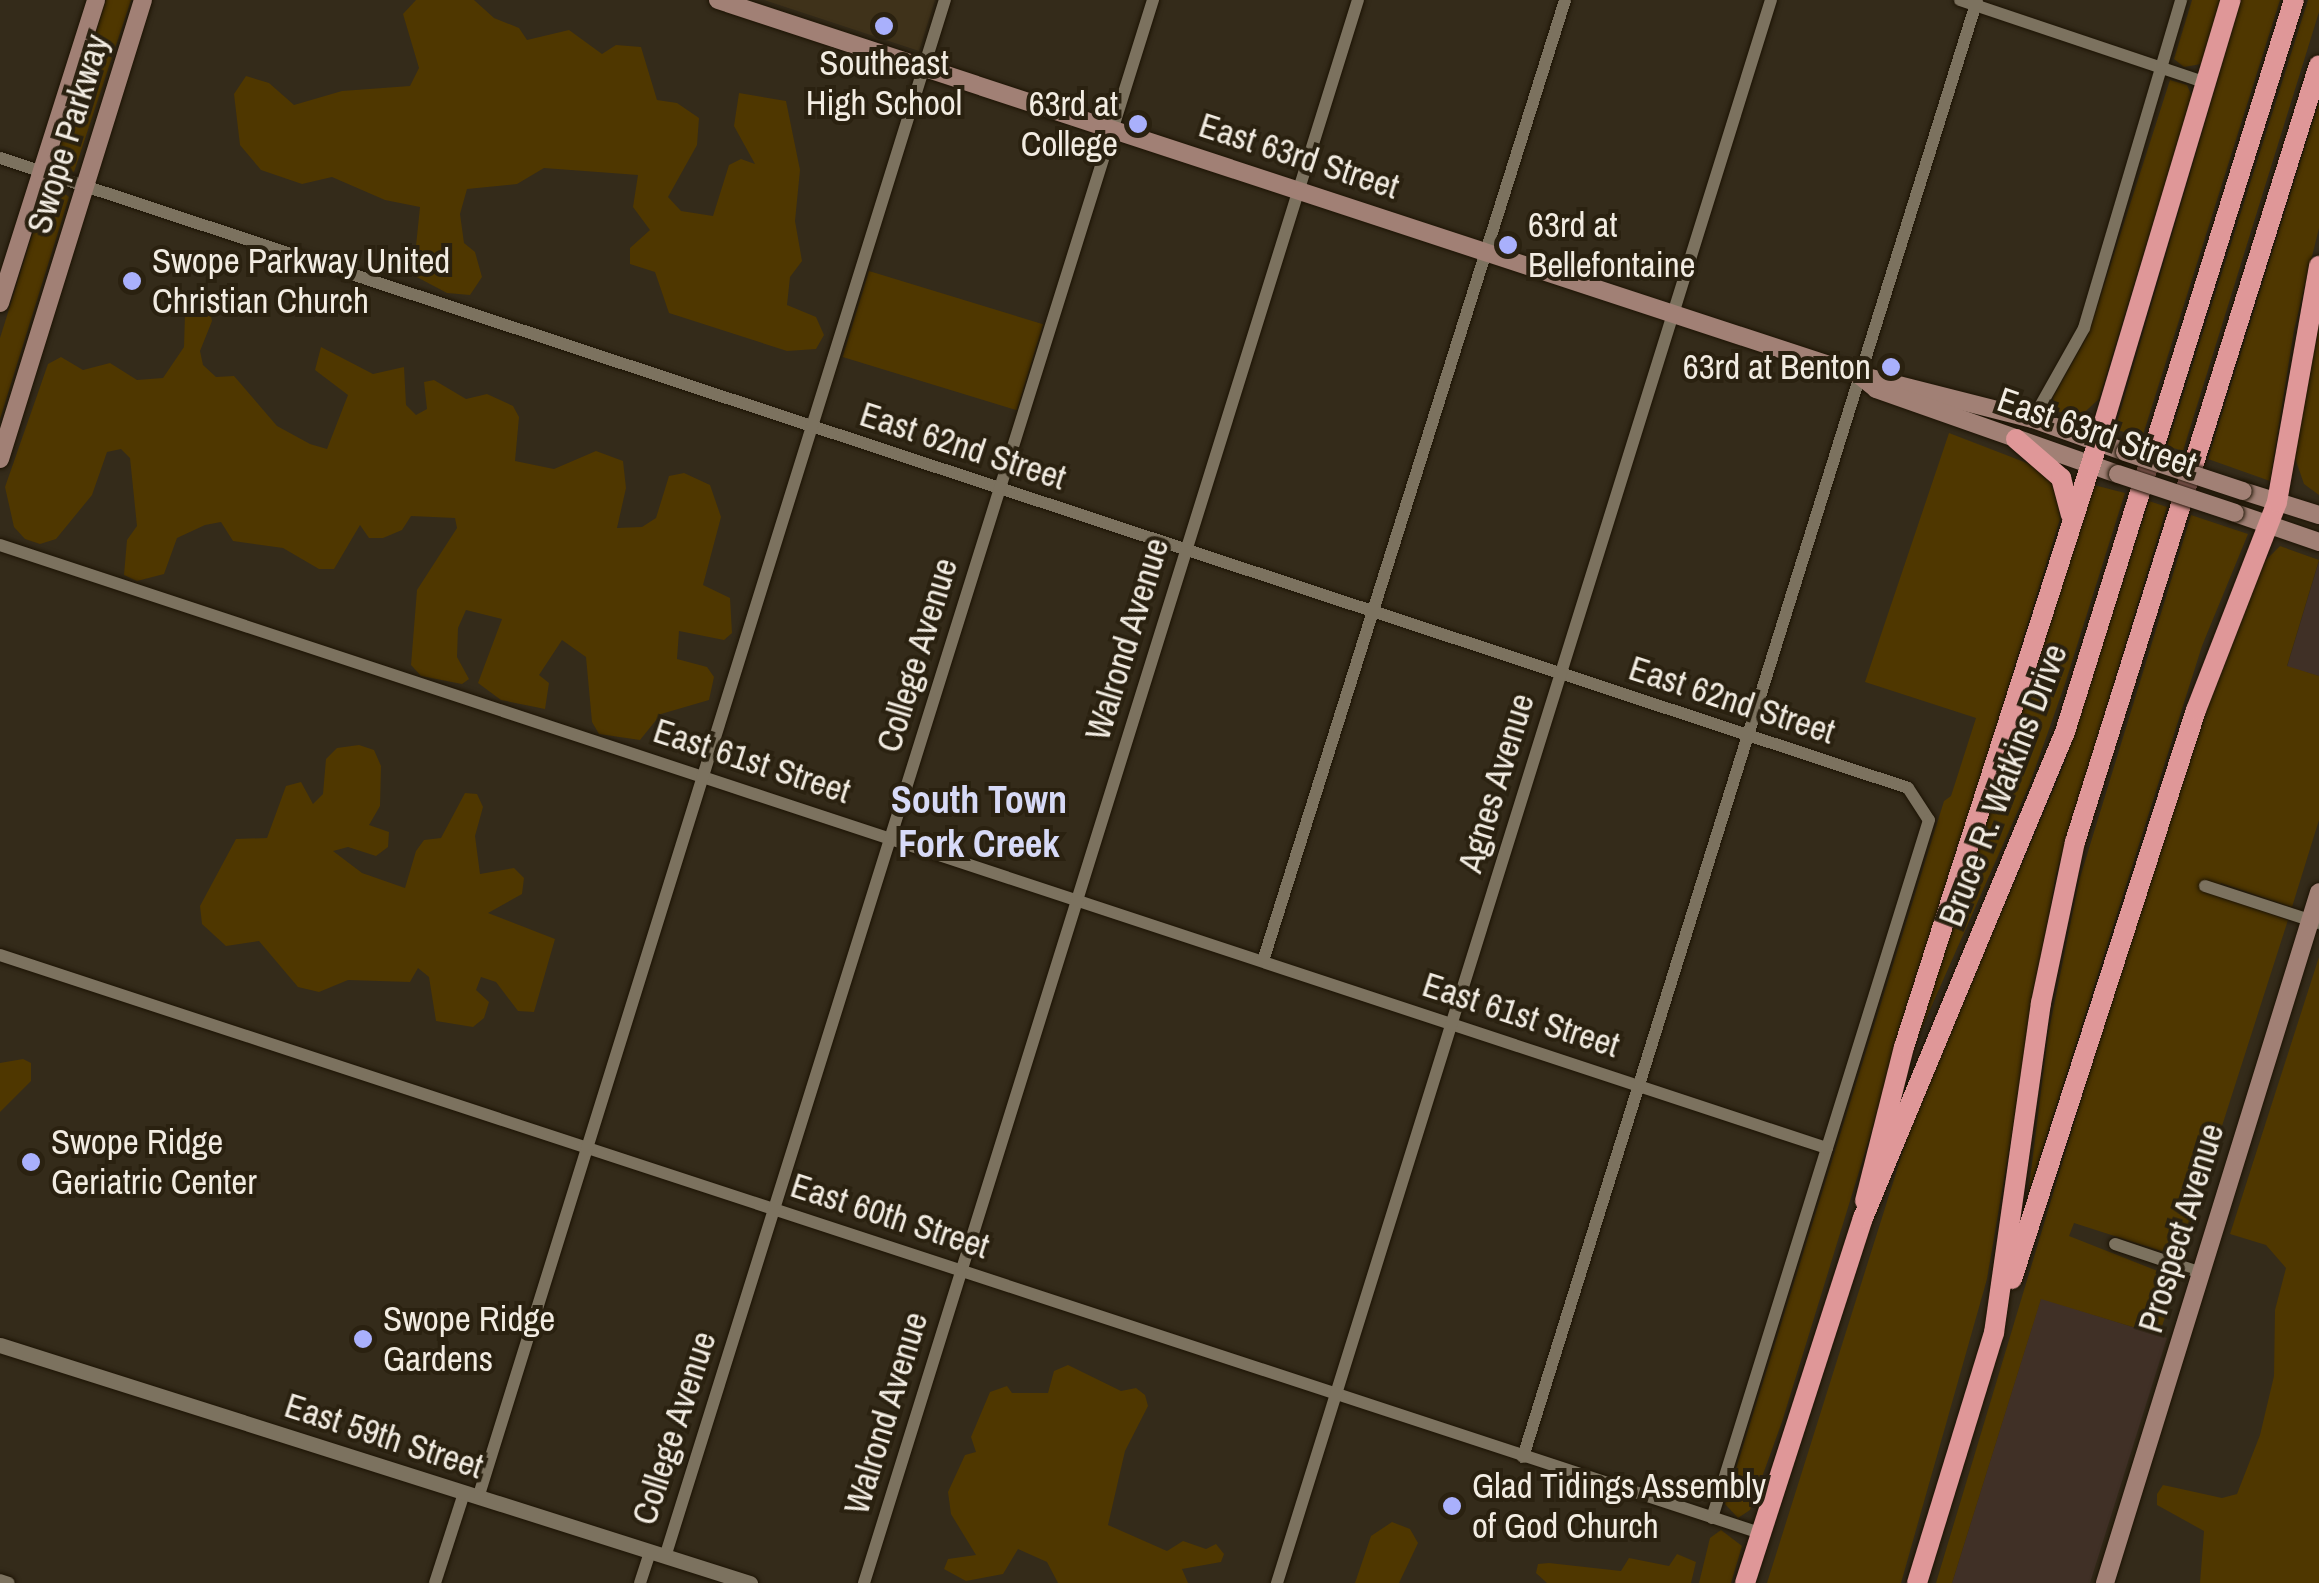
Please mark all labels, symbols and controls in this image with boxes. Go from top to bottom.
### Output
marker: Southeast High School [873,15,895,37]
street label: Swope Parkway [18,29,118,239]
place label: Southeast High School [806,42,962,124]
place label: 63rd at College [1021,83,1118,165]
street label: East 63rd Street [1194,104,1404,208]
marker: 63rd at College [1127,113,1149,135]
place label: 63rd at Bellefontaine [1528,204,1696,286]
marker: 63rd at Bellefontaine [1497,234,1519,256]
place label: Swope Parkway United Christian Church [152,240,450,322]
marker: Swope Parkway United Christian Church [121,270,143,292]
place label: 63rd at Benton [1683,346,1871,388]
marker: 63rd at Benton [1880,356,1902,378]
street label: East 63rd Street [1992,378,2202,486]
street label: East 62nd Street [855,393,1071,499]
street label: Walrond Avenue [1076,532,1178,746]
street label: College Avenue [867,552,967,758]
street label: Bruce R. Watkins Drive [1930,638,2076,932]
street label: East 62nd Street [1624,647,1840,753]
street label: Agnes Avenue [1449,688,1543,878]
street label: East 61st Street [648,709,856,813]
district label: South Town Fork Creek [891,777,1067,866]
street label: East 61st Street [1417,963,1625,1067]
street label: Prospect Avenue [2129,1118,2233,1338]
place label: Swope Ridge Geriatric Center [51,1121,257,1203]
marker: Swope Ridge Geriatric Center [20,1151,42,1173]
street label: East 60th Street [786,1164,994,1268]
place label: Swope Ridge Gardens [383,1298,555,1380]
street label: Walrond Avenue [835,1306,937,1520]
street label: College Avenue [623,1325,725,1531]
marker: Swope Ridge Gardens [352,1328,374,1350]
street label: East 59th Street [280,1384,488,1488]
place label: Glad Tidings Assembly of God Church [1472,1465,1768,1547]
marker: Glad Tidings Assembly of God Church [1441,1495,1463,1517]

